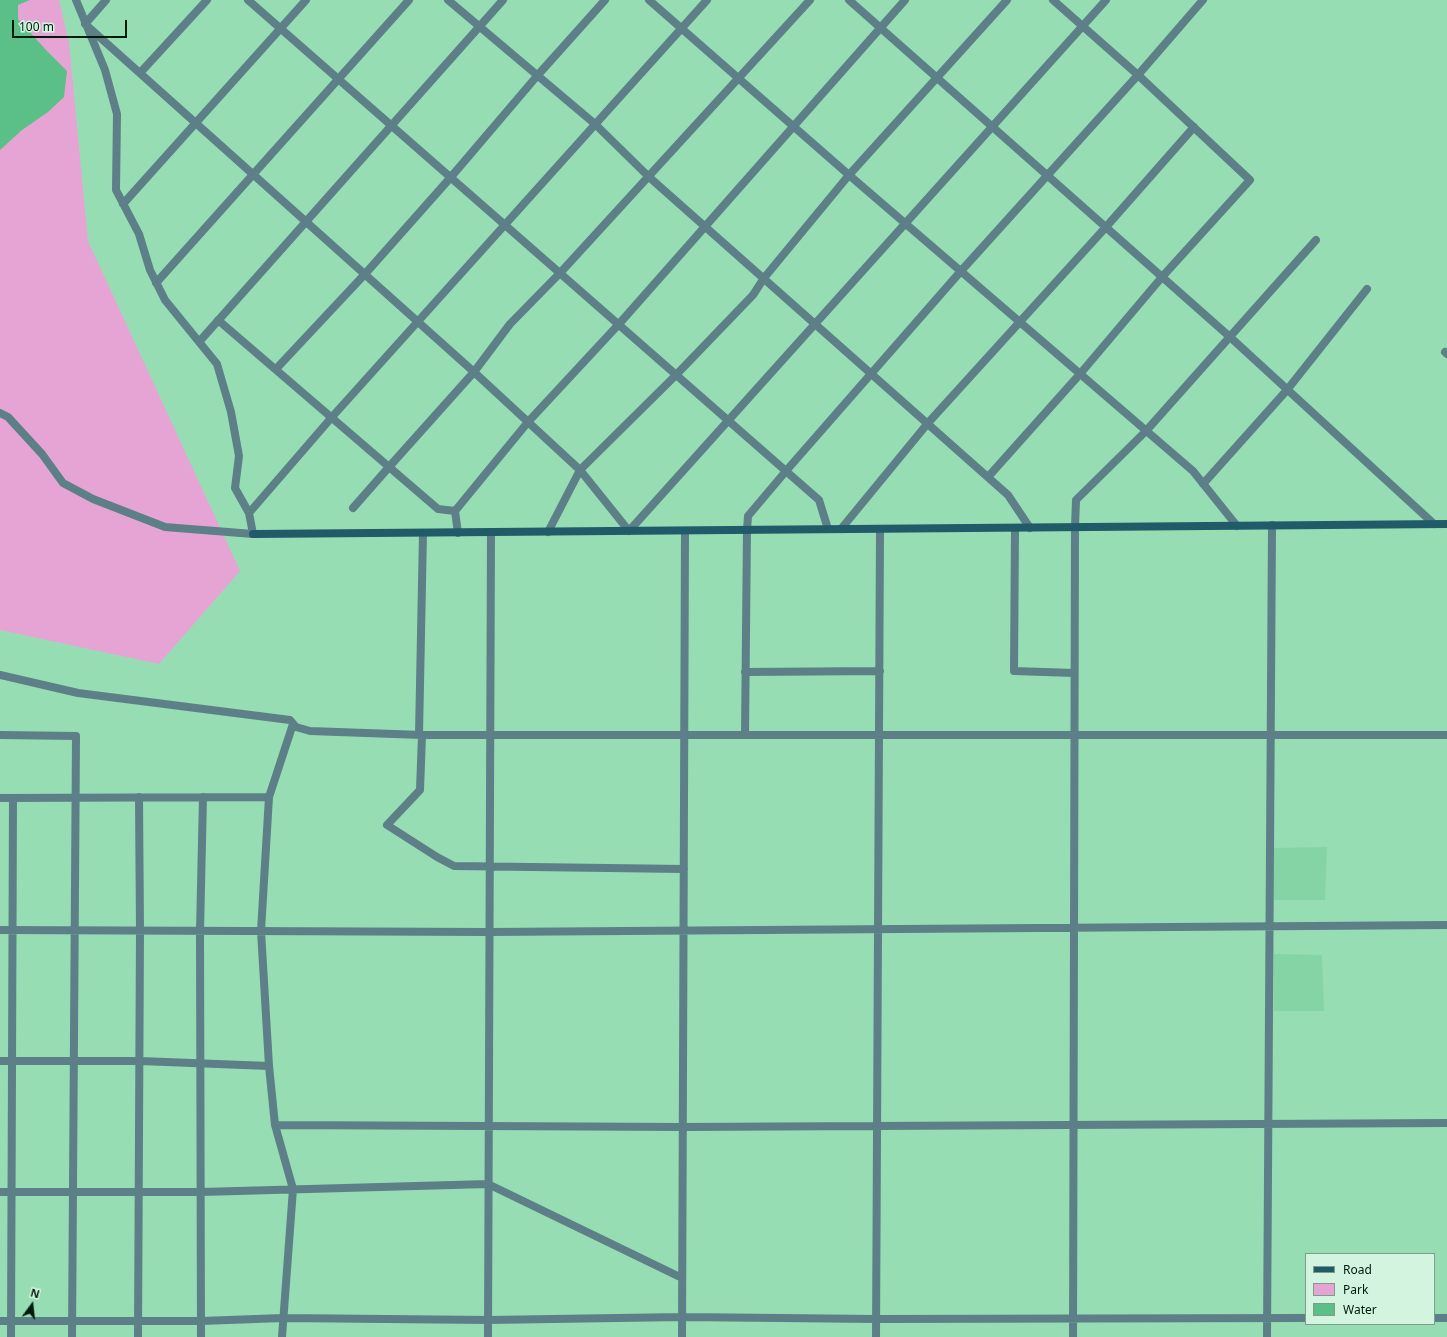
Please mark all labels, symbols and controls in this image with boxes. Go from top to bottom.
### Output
scale bar [14,12,129,38]
text: 100 m [19,18,54,35]
legend [1305,1253,1435,1325]
text: Road [1343,1261,1372,1278]
text: Park [1343,1281,1368,1298]
north arrow [12,1285,52,1325]
text: N [29,1285,41,1301]
text: Water [1343,1301,1377,1318]

